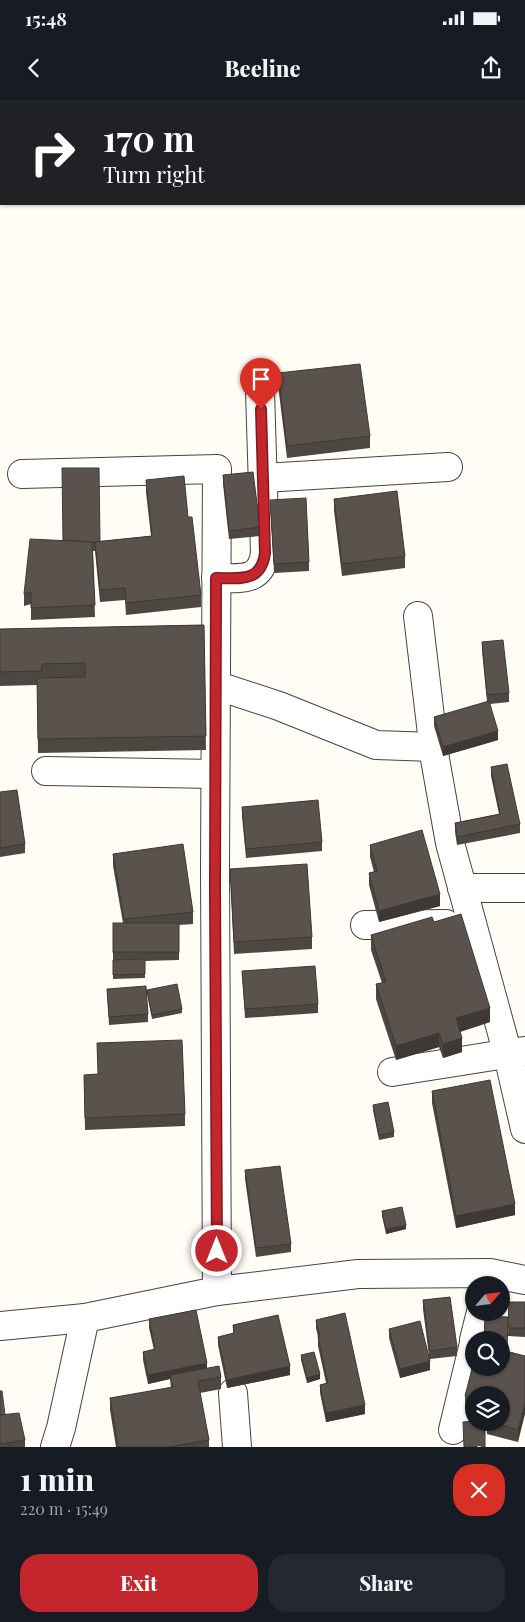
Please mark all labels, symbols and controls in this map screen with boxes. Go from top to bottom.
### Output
text: 15:48 [25,5,67,31]
text: Beeline [224,53,301,83]
icon: back [20,54,48,82]
icon: share [477,54,505,82]
text: 170 m [103,114,195,161]
icon: right [20,120,85,185]
text: Turn right [103,159,205,189]
pin [240,358,282,409]
icon: arrive [247,365,275,393]
position arrow [190,1224,242,1276]
north arrow [465,1276,510,1321]
map controls [465,1276,510,1431]
button: search [465,1331,510,1376]
button: layers [465,1386,510,1431]
text: 1 min [20,1459,94,1499]
button: close [453,1464,505,1516]
text: 220 m · 15:49 [20,1498,108,1519]
button: Exit [20,1554,258,1612]
button: Share [268,1554,505,1612]

